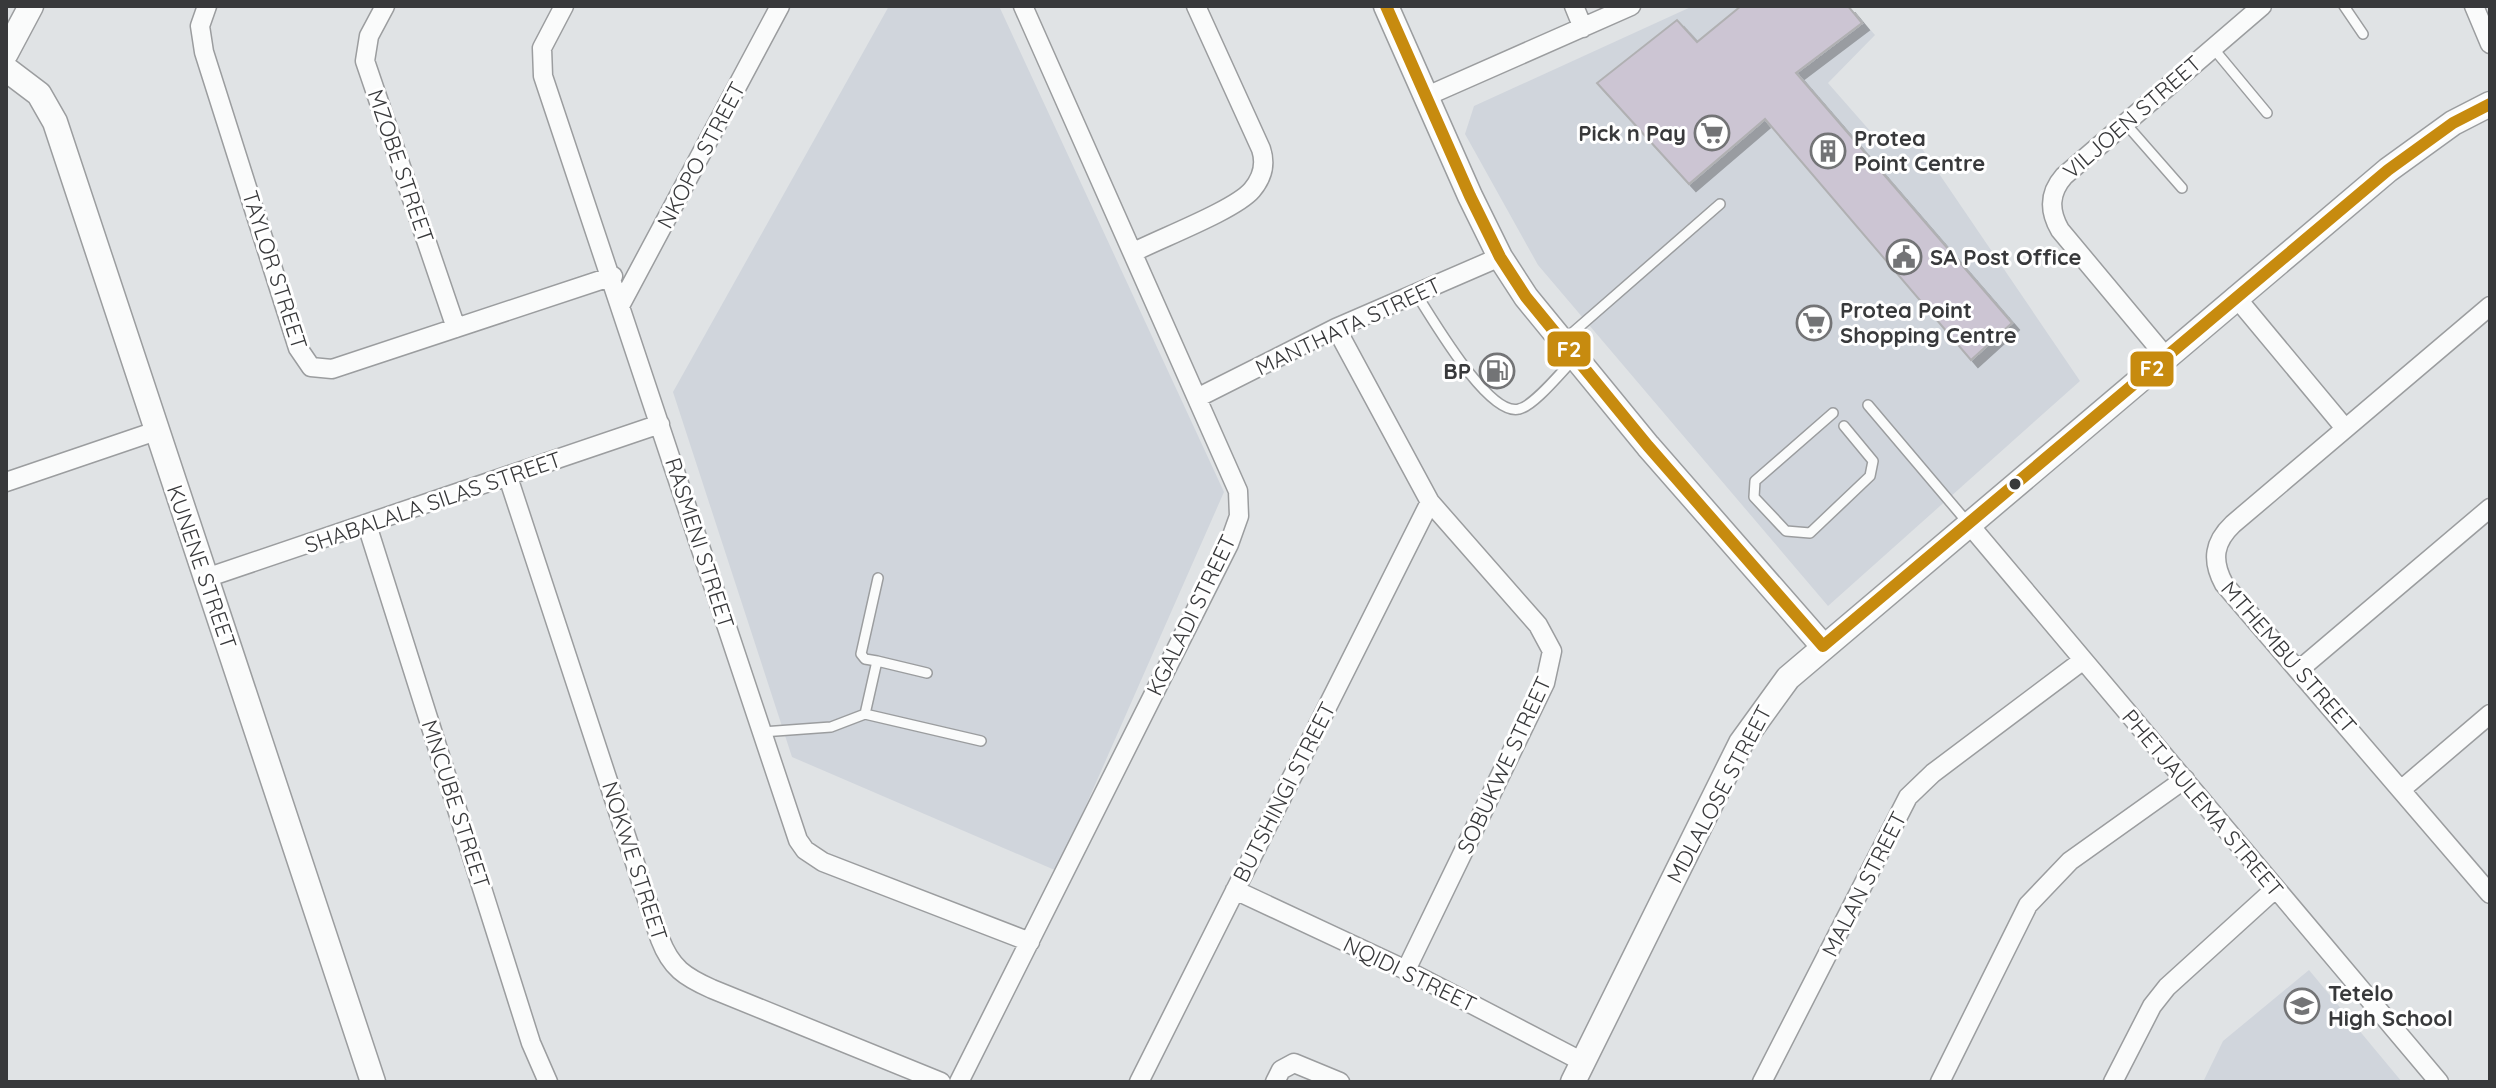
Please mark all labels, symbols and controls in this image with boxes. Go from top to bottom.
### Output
street label: VILJOEN STREET [2057,49,2207,185]
street label: NKOPO STREET [651,77,751,233]
street label: MZOBE STREET [362,86,440,246]
supermarket icon: Pick n Pay [1693,114,1731,152]
place label: Pick n Pay [1578,119,1686,147]
place label: Protea Point Centre [1854,124,1985,177]
building icon: Protea Point Centre [1809,132,1847,170]
street label: TAYLOR STREET [236,187,314,353]
public building icon: SA Post Office [1885,238,1923,276]
place label: SA Post Office [1930,243,2081,271]
street label: MANTHATA STREET [1251,271,1445,381]
place label: Protea Point Shopping Centre [1840,296,2017,349]
supermarket icon: Protea Point Shopping Centre [1795,304,1833,342]
line badge: F2 [1546,330,1592,368]
text: F2 [1557,335,1581,363]
line badge: F2 [2129,350,2175,388]
fuel station icon: BP [1478,352,1516,390]
text: F2 [2140,354,2164,382]
place label: BP [1443,357,1471,385]
street label: SHABALALA SILAS STREET [301,445,565,559]
street label: RASMENI STREET [659,454,741,632]
unlabelled marker [2007,476,2023,492]
street label: KUNENE STREET [161,481,243,653]
street label: KGALADI STREET [1140,530,1242,700]
street label: MTHEMBU STREET [2215,575,2363,739]
street label: SOBUKWE STREET [1451,672,1557,858]
street label: BUTSHINGI STREET [1226,697,1342,887]
street label: MDLALOSE STREET [1660,700,1778,888]
street label: PHETJAULEMA STREET [2116,703,2290,903]
street label: MNCUBE STREET [416,716,496,892]
street label: NOKWE STREET [596,778,674,944]
street label: MALAN STREET [1815,807,1913,961]
street label: NQIDI STREET [1339,930,1481,1018]
place label: Tetelo High School [2328,979,2453,1032]
school or university icon: Tetelo High School [2283,987,2321,1025]

